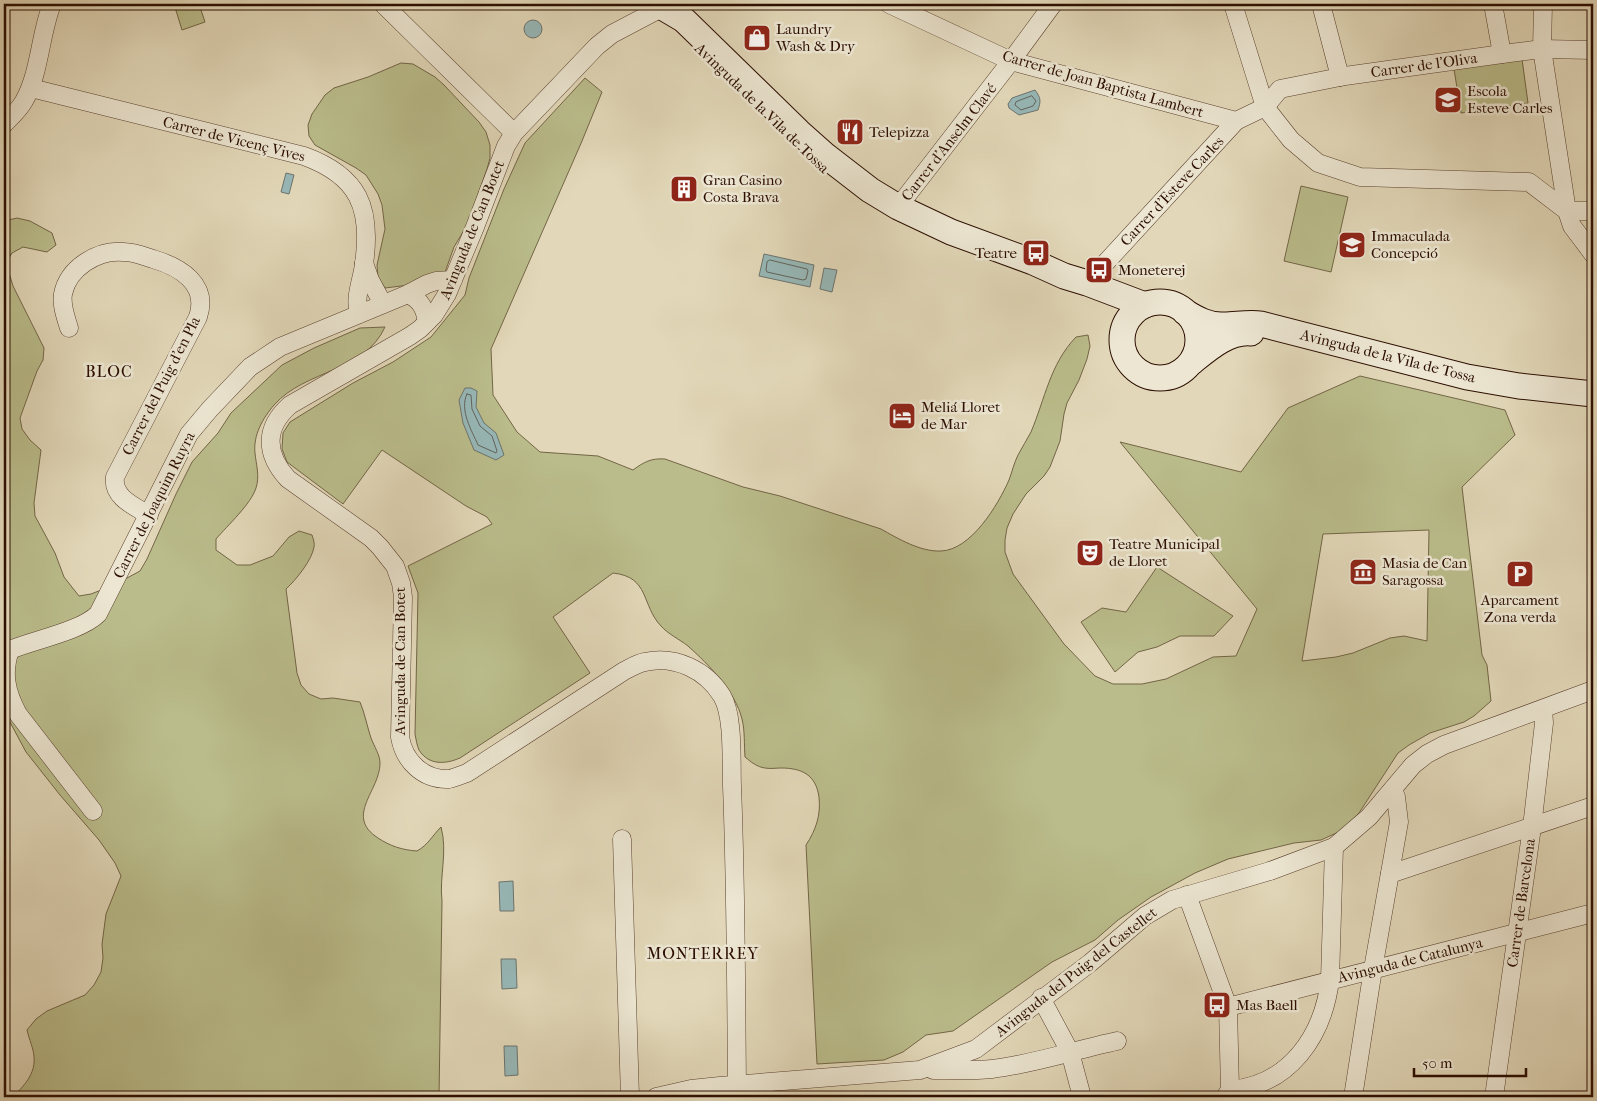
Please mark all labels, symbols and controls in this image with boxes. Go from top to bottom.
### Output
place label: Laundry Wash & Dry [775,20,856,55]
shop icon: Laundry Wash & Dry [742,23,772,53]
street label: Avinguda de la Vila de Tossa [690,38,834,178]
street label: Carrer de Joan Baptista Lambert [1000,47,1206,122]
street label: Carrer de l'Oliva [1370,48,1479,81]
street label: Carrer d'Anselm Clavé [898,79,1001,204]
place label: Escola Esteve Carles [1467,82,1553,117]
school or university icon: Escola Esteve Carles [1433,85,1463,115]
street label: Carrer de Vicenç Vives [161,113,308,166]
restaurant icon: Telepizza [835,117,865,147]
place label: Telepizza [869,123,930,141]
street label: Carrer d'Esteve Carles [1116,132,1228,250]
street label: Avinguda de Can Botet [436,157,508,303]
place label: Gran Casino Costa Brava [703,171,782,206]
building icon: Gran Casino Costa Brava [669,174,699,204]
place label: Immaculada Concepció [1371,227,1451,262]
school or university icon: Immaculada Concepció [1337,230,1367,260]
bus stop icon: Teatre [1021,238,1051,268]
place label: Teatre [975,244,1018,262]
bus stop icon: Moneterej [1084,255,1114,285]
place label: Moneterej [1118,261,1185,279]
street label: Carrer del Puig d'en Pla [118,313,204,458]
street label: Avinguda de la Vila de Tossa [1298,325,1478,387]
district label: BLOC [85,362,133,381]
place label: Meliá Lloret de Mar [921,398,1001,433]
hotel icon: Meliá Lloret de Mar [887,401,917,431]
street label: Carrer de Joaquim Ruyra [109,428,199,581]
place label: Teatre Municipal de Lloret [1109,535,1220,570]
theatre icon: Teatre Municipal de Lloret [1075,538,1105,568]
place label: Masia de Can Saragossa [1382,554,1468,589]
museum icon: Masia de Can Saragossa [1348,557,1378,587]
parking icon: Aparcament Zona verda [1505,559,1535,589]
street label: Avinguda de Can Botet [391,586,409,736]
place label: Aparcament Zona verda [1480,591,1560,626]
street label: Carrer de Barcelona [1503,836,1539,968]
street label: Avinguda del Puig del Castellet [991,903,1161,1041]
street label: Avinguda de Catalunya [1335,933,1485,987]
district label: MONTERREY [647,944,759,963]
bus stop icon: Mas Baell [1202,990,1232,1020]
place label: Mas Baell [1236,996,1298,1014]
scale bar [1414,1046,1527,1078]
text: 50 m [1422,1054,1453,1072]

